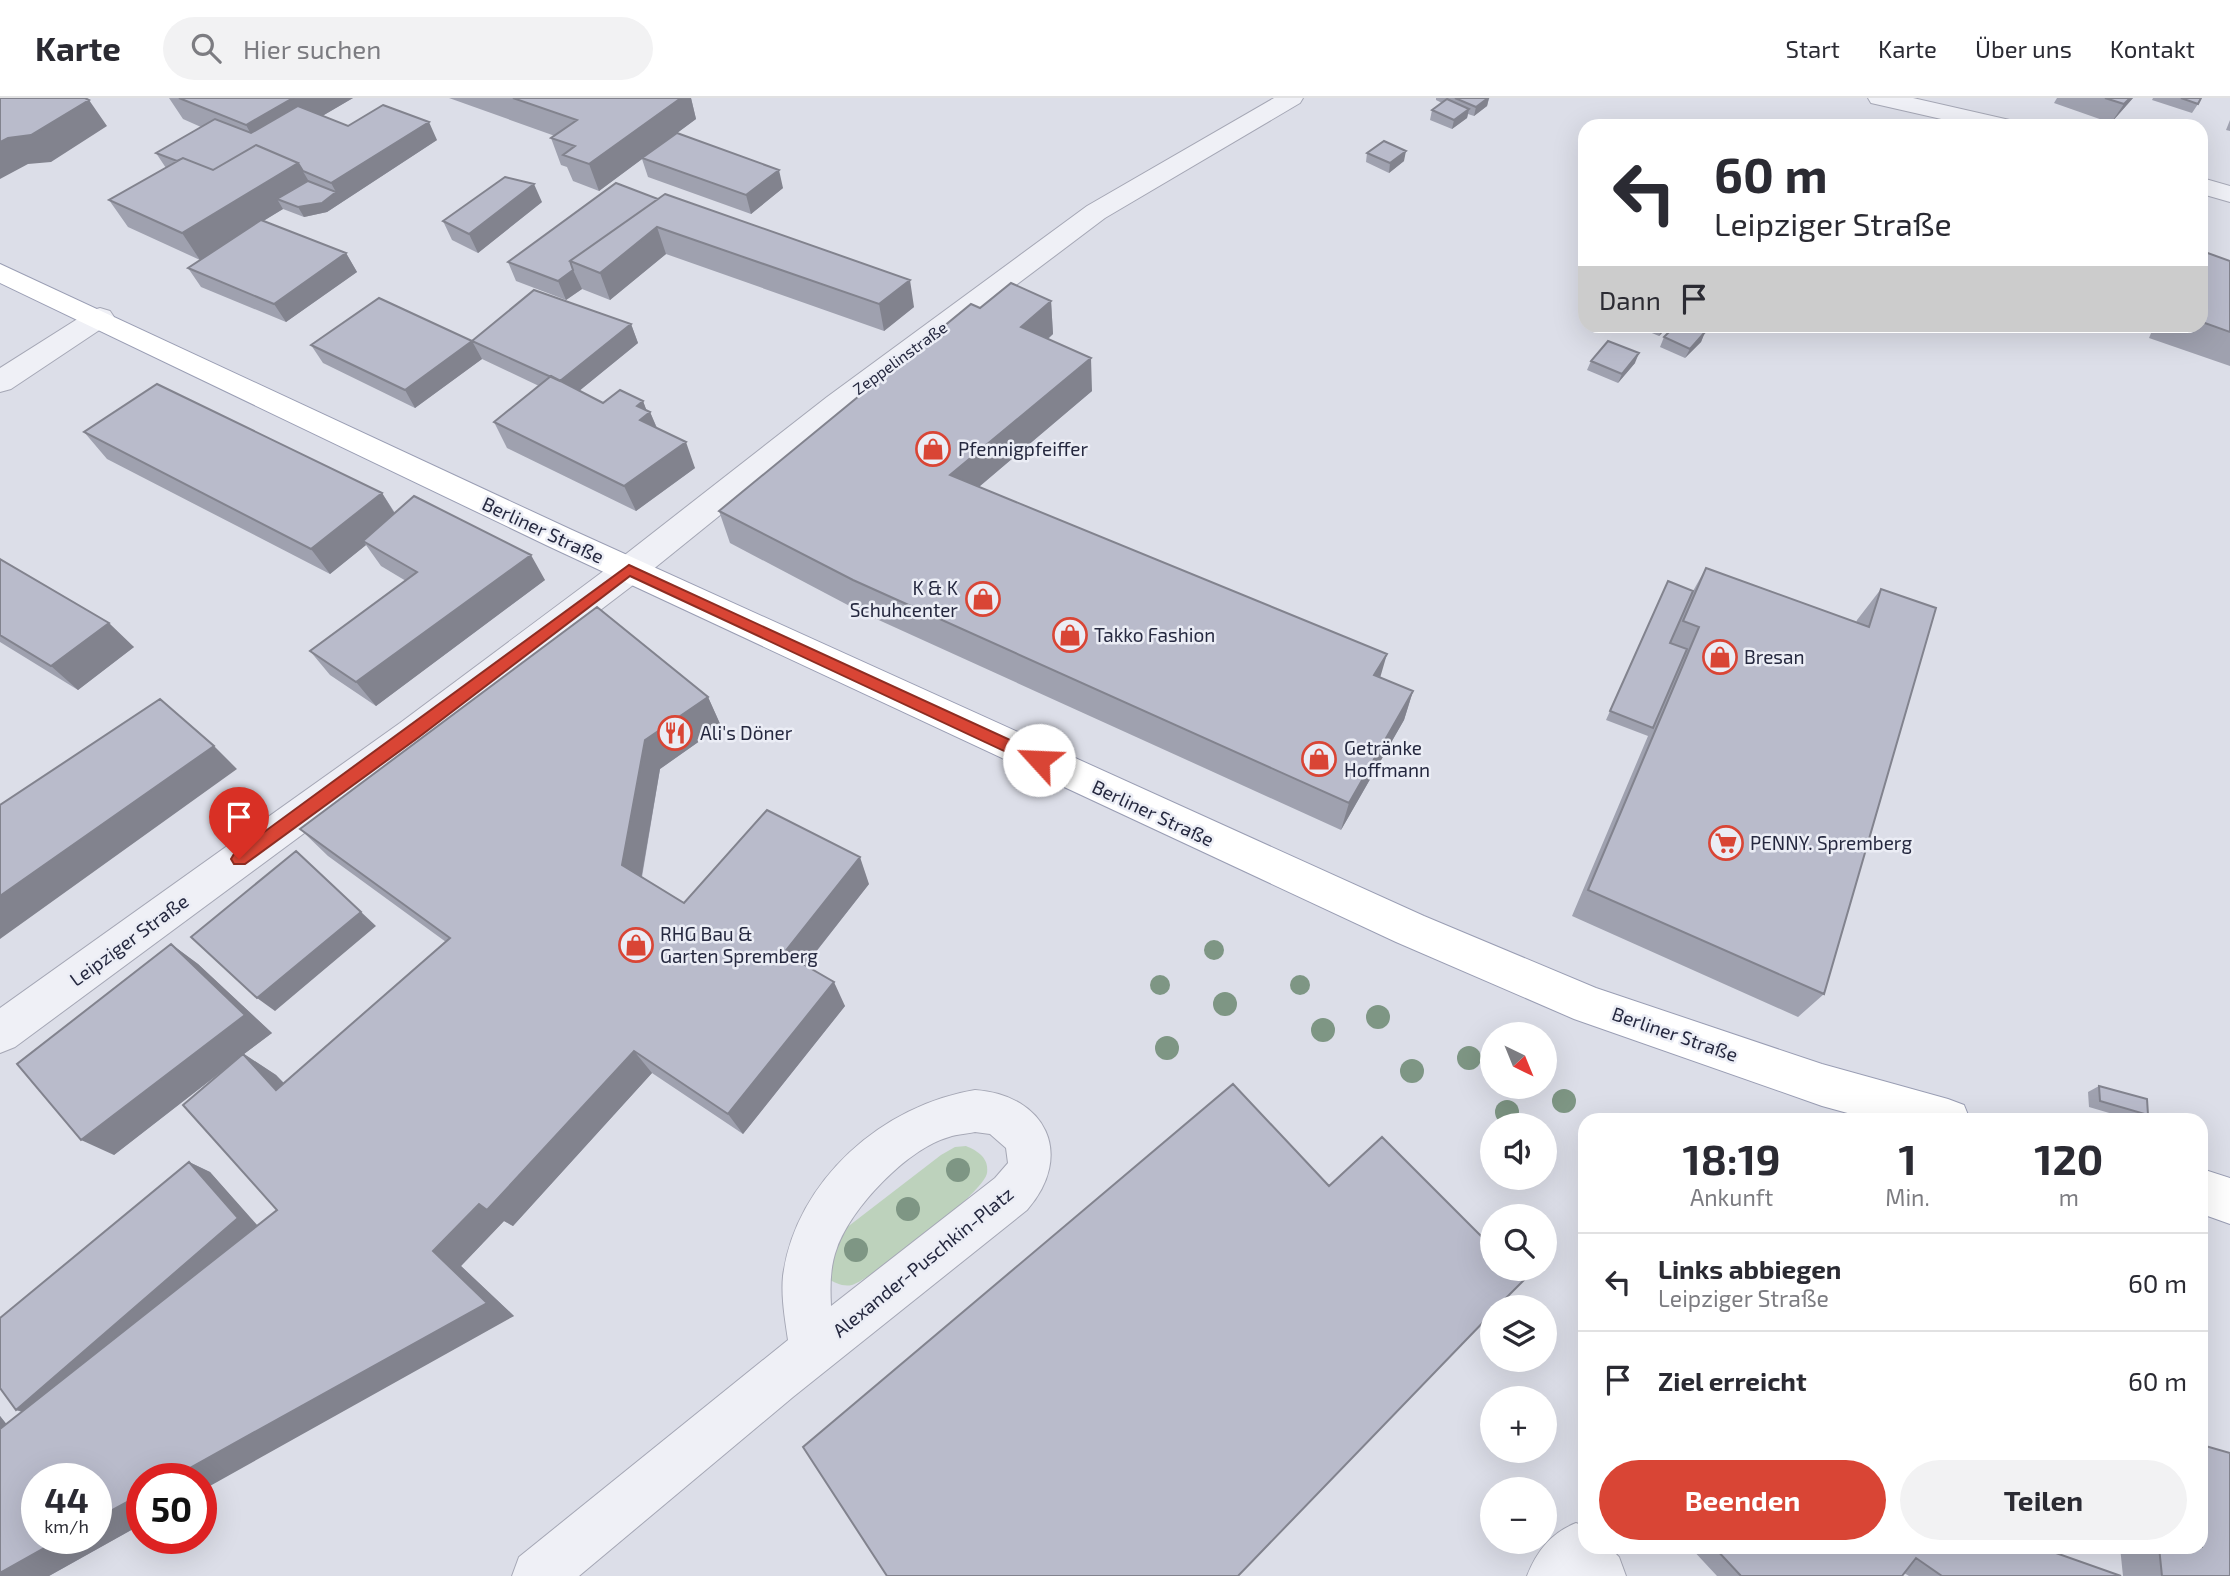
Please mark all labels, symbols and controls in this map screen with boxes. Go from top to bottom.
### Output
search box [163,17,653,80]
text: Karte [35,28,121,68]
icon: search [187,29,225,67]
text: Hier suchen [243,33,381,64]
text: Start [1786,34,1840,63]
text: Karte [1878,34,1937,63]
text: Über uns [1975,34,2072,63]
text: Kontakt [2110,34,2195,63]
text: 60 m [1714,144,1828,203]
icon: left [1599,147,1690,238]
text: Leipziger Straße [1714,204,1952,242]
icon: arrive [1675,280,1713,318]
text: Dann [1599,284,1661,315]
street label: Zeppelinstraße [849,317,950,398]
shop icon: Pfennigpfeiffer [914,430,952,468]
place label: Pfennigpfeiffer [958,437,1088,460]
street label: Berliner Straße [479,491,608,568]
place label: K & K Schuhcenter [850,576,958,621]
shop icon: K & K Schuhcenter [964,580,1002,618]
shop icon: Takko Fashion [1051,616,1089,654]
place label: Takko Fashion [1094,623,1215,646]
shop icon: Bresan [1701,638,1739,676]
place label: Bresan [1744,645,1804,668]
restaurant icon: Ali's Döner [656,714,694,752]
place label: Ali's Döner [700,721,793,744]
position arrow [1002,723,1076,797]
place label: Getränke Hoffmann [1344,736,1430,781]
shop icon: Getränke Hoffmann [1300,740,1338,778]
street label: Berliner Straße [1089,774,1218,851]
pin [209,787,269,859]
icon: arrive [220,798,258,836]
supermarket icon: PENNY. Spremberg [1707,824,1745,862]
place label: PENNY. Spremberg [1750,831,1912,854]
street label: Leipziger Straße [65,889,193,990]
place label: RHG Bau & Garten Spremberg [660,922,818,967]
shop icon: RHG Bau & Garten Spremberg [617,926,655,964]
street label: Berliner Straße [1609,1001,1741,1066]
north arrow [1480,1022,1558,1099]
map controls [1480,1022,1557,1554]
button: sound [1480,1113,1557,1190]
text: 18:19 [1683,1133,1781,1183]
text: 1 [1898,1133,1917,1183]
text: 120 [2034,1133,2103,1183]
street label: Alexander-Puschkin-Platz [828,1182,1018,1342]
text: Ankunft [1690,1183,1773,1211]
text: Min. [1885,1183,1930,1211]
text: m [2059,1183,2079,1211]
button: search [1480,1204,1557,1281]
text: Links abbiegen [1658,1253,1842,1284]
icon: left [1599,1263,1637,1301]
text: 60 m [2128,1267,2187,1298]
text: Leipziger Straße [1658,1284,1829,1312]
button: layers [1480,1295,1557,1372]
icon: arrive [1599,1361,1637,1399]
text: Ziel erreicht [1658,1365,1807,1396]
text: 60 m [2128,1365,2187,1396]
button: + [1480,1386,1557,1463]
button: Beenden [1599,1460,1886,1540]
button: Teilen [1900,1460,2187,1540]
speed limit sign: 50 [126,1463,217,1554]
button: − [1480,1477,1557,1554]
text: 44 [44,1478,89,1520]
text: km/h [44,1515,89,1537]

